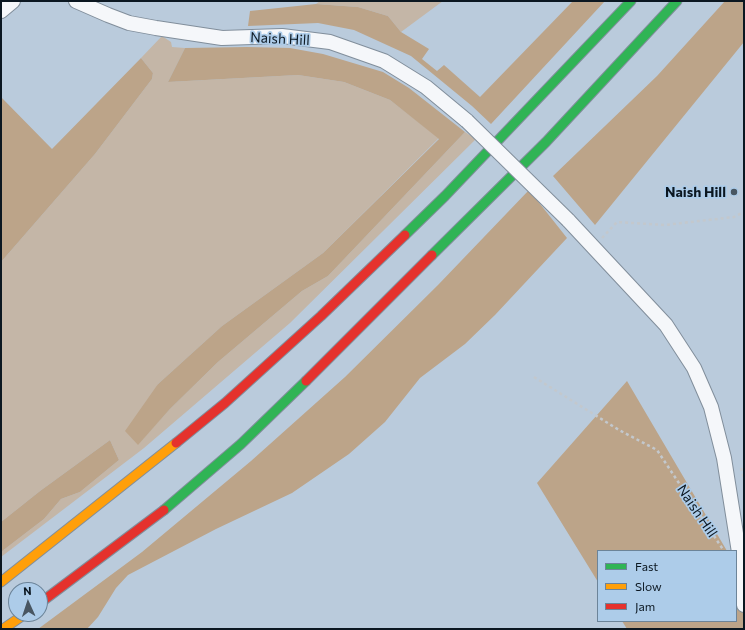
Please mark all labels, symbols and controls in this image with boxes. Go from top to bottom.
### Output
street label: Naish Hill [250,29,310,49]
place label: Naish Hill [665,184,726,200]
marker: Naish Hill [729,187,739,197]
street label: Naish Hill [673,482,721,540]
legend [597,550,737,622]
text: Fast [635,559,658,573]
text: Slow [635,579,662,593]
north arrow [8,582,48,622]
text: N [23,584,32,597]
text: Jam [635,599,655,613]

